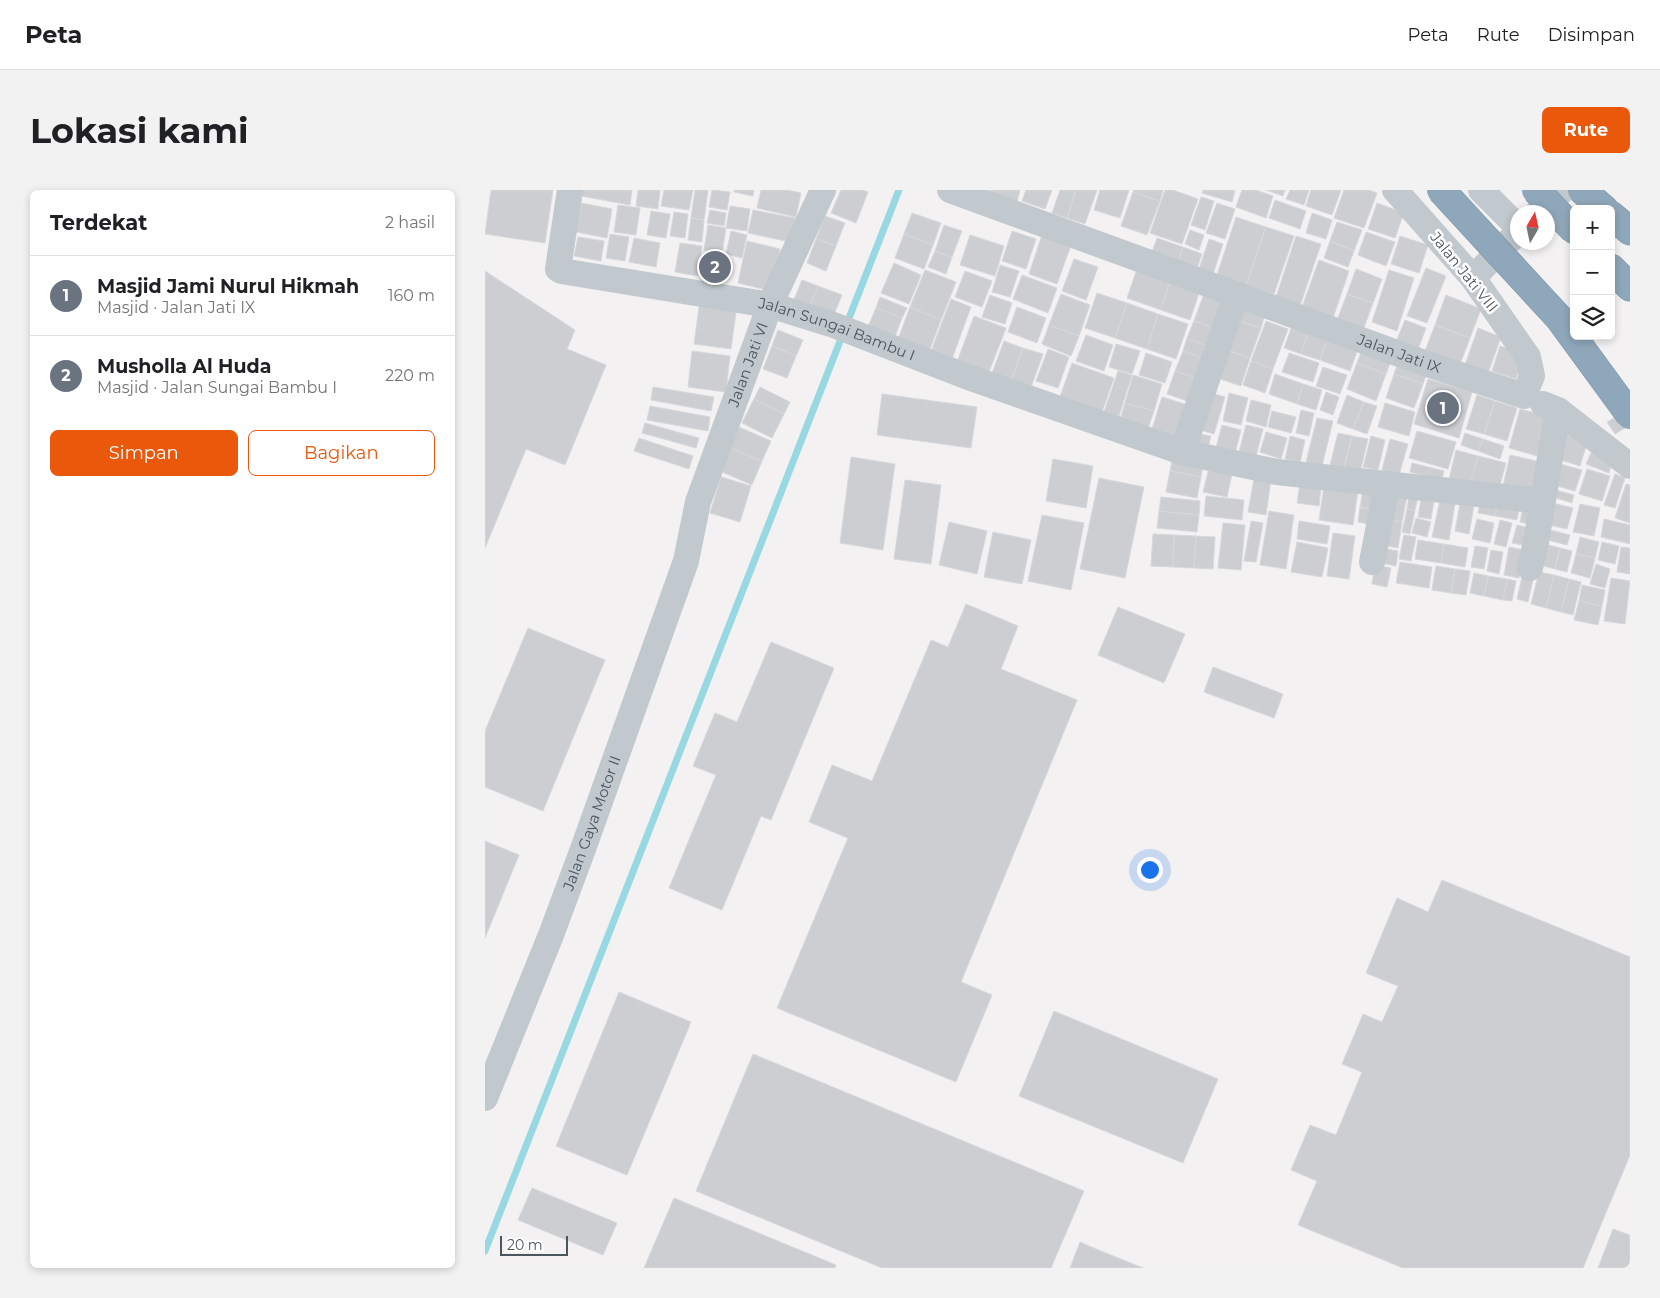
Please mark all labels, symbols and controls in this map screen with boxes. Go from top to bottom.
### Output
text: Peta [25,20,82,49]
text: Peta [1408,24,1449,46]
text: Rute [1477,24,1520,46]
text: Disimpan [1548,24,1635,46]
button: Rute [1542,107,1630,153]
text: Lokasi kami [30,109,249,152]
north arrow [1510,205,1555,250]
map controls [1570,205,1615,340]
button: + [1570,205,1615,250]
text: Terdekat [50,210,147,235]
text: 2 hasil [385,213,435,232]
street label: Jalan Jati VIII [1426,227,1502,316]
pin: 2 [699,248,731,286]
button: − [1570,250,1615,295]
text: Masjid Jami Nurul Hikmah [97,275,359,298]
text: 1 [63,286,69,305]
text: 160 m [388,286,435,305]
street label: Jalan Sungai Bambu I [756,293,918,365]
button: layers [1570,295,1615,340]
text: Masjid · Jalan Jati IX [97,298,255,317]
street label: Jalan Jati VI [723,320,772,410]
street label: Jalan Jati IX [1354,329,1444,377]
text: Musholla Al Huda [97,355,271,378]
text: 2 [61,366,71,385]
text: 220 m [385,366,435,385]
text: Masjid · Jalan Sungai Bambu I [97,378,337,397]
pin: 1 [1427,389,1459,427]
button: Simpan [50,430,238,476]
button: Bagikan [248,430,435,476]
street label: Jalan Gaya Motor II [558,753,625,894]
your location [1137,857,1163,883]
scale bar [500,1233,567,1256]
text: 20 m [507,1236,543,1254]

